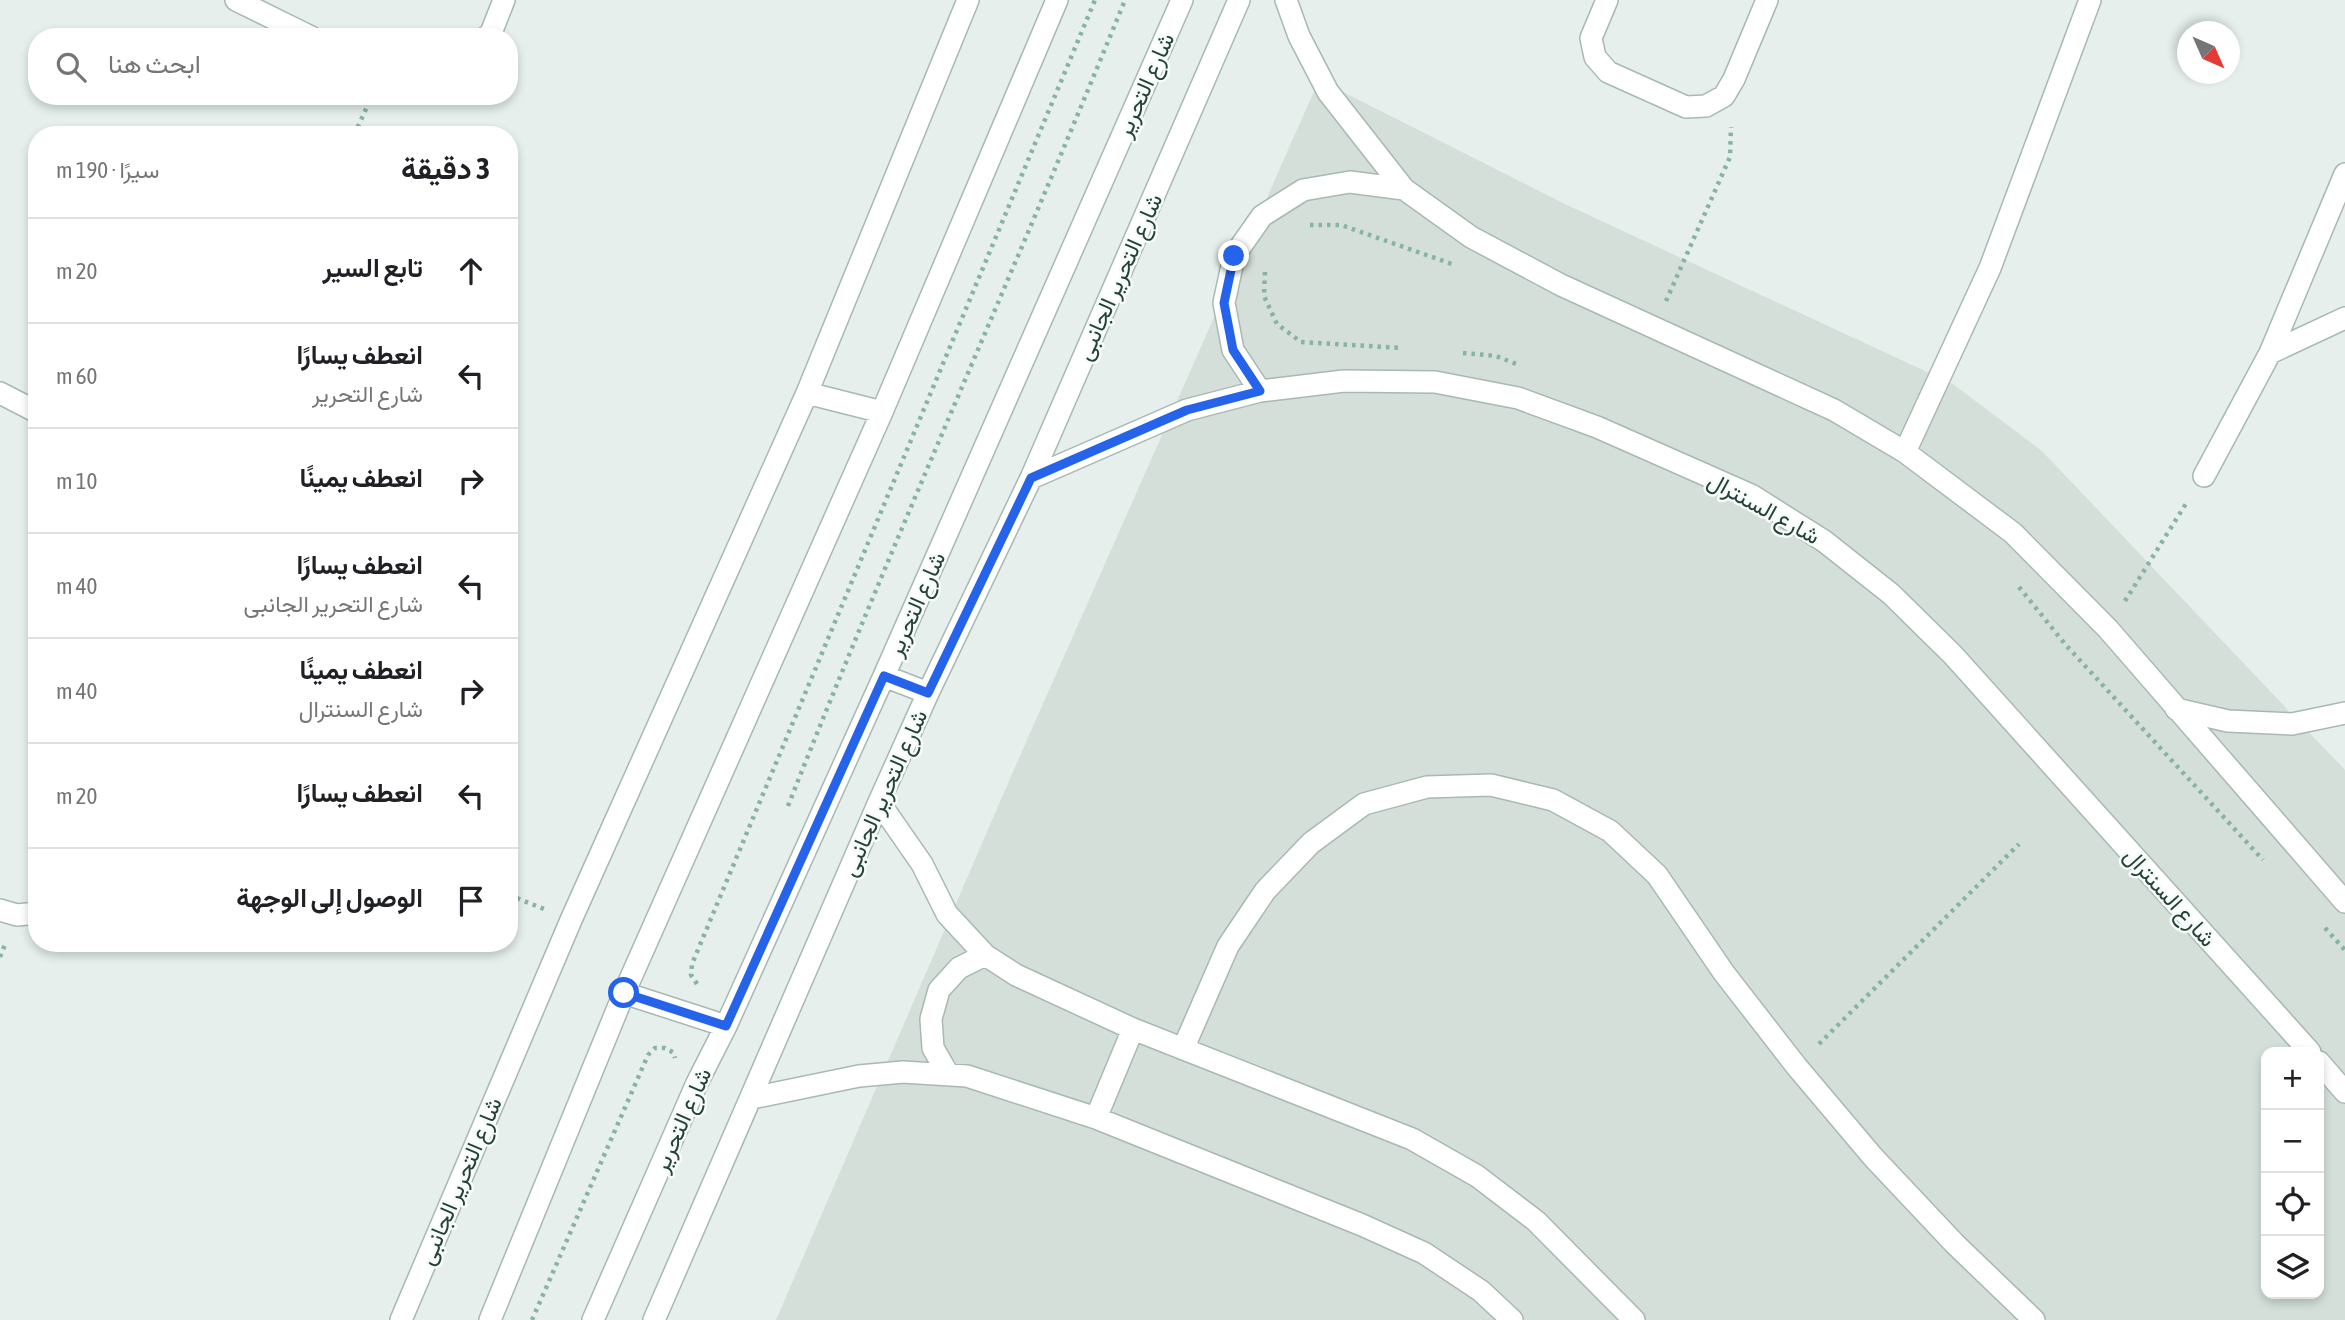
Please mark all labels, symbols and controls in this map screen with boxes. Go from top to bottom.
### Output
north arrow [2177,21,2240,84]
search box [28,28,518,105]
street label: شارع التحرير [1110,29,1182,143]
icon: search [52,48,90,86]
text: ابحث هنا [108,49,201,79]
text: 3 دقيقة [401,151,490,185]
text: سيرًا · 190 m [56,157,159,183]
street label: شارع التحرير الجانبى [1071,190,1170,365]
route end [1218,240,1249,271]
icon: ahead [452,252,490,290]
text: تابع السير [322,253,423,283]
text: 20 m [56,258,97,284]
text: انعطف يسارًا [296,340,423,370]
icon: left [452,357,490,395]
text: 60 m [56,363,97,389]
text: شارع التحرير [312,381,423,407]
icon: right [452,462,490,500]
text: انعطف يمينًا [300,463,423,493]
street label: شارع السنترال [1702,467,1825,552]
text: 10 m [56,468,97,494]
street label: شارع التحرير [881,548,953,662]
text: انعطف يسارًا [296,550,423,580]
icon: left [452,567,490,605]
text: 40 m [56,573,97,599]
text: شارع التحرير الجانبى [244,591,423,617]
text: انعطف يمينًا [300,655,423,685]
icon: right [452,672,490,710]
text: 40 m [56,678,97,704]
text: شارع السنترال [299,696,423,722]
street label: شارع التحرير الجانبى [836,706,935,881]
icon: left [452,777,490,815]
text: انعطف يسارًا [296,778,423,808]
text: 20 m [56,783,97,809]
street label: شارع السنترال [2117,842,2221,954]
icon: arrive [452,882,490,920]
text: الوصول إلى الوجهة [236,883,423,913]
route start [608,977,639,1008]
map controls [2261,1047,2324,1299]
button: + [2261,1047,2324,1110]
street label: شارع التحرير [647,1064,719,1178]
street label: شارع التحرير الجانبى [413,1093,510,1270]
button: − [2261,1110,2324,1173]
button: locate [2261,1173,2324,1236]
button: layers [2261,1236,2324,1299]

